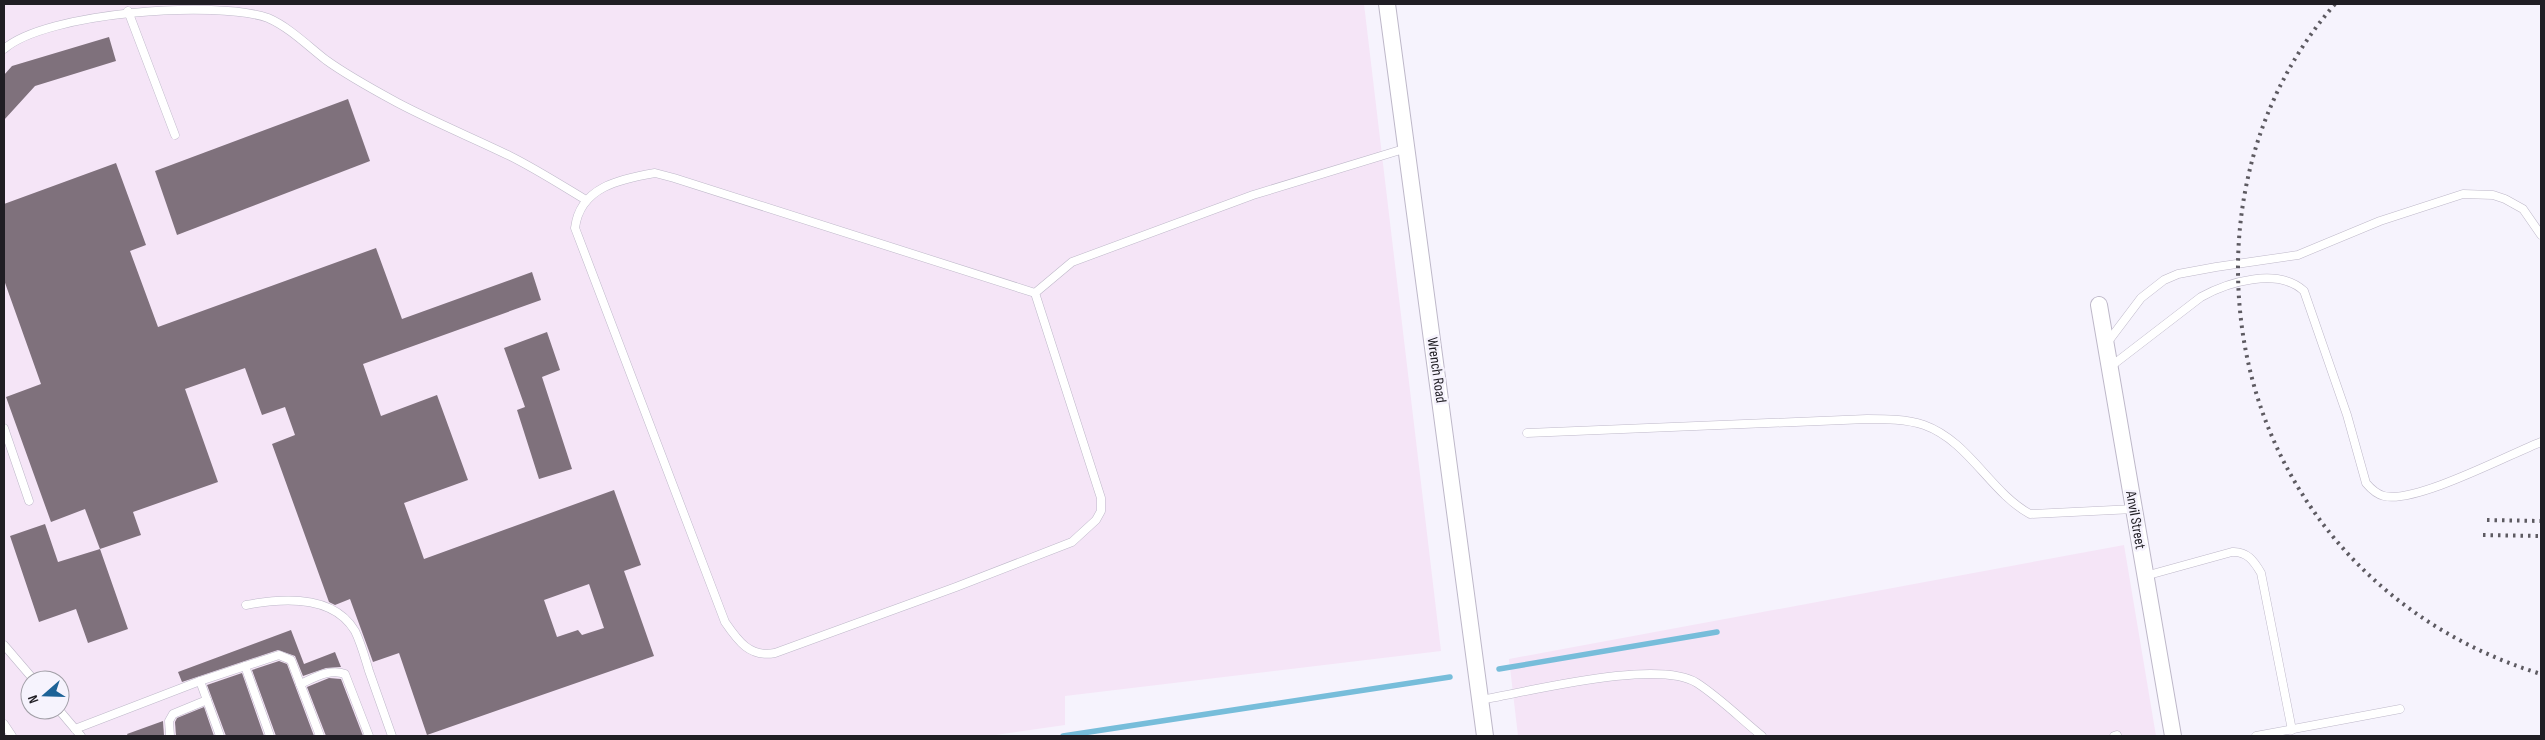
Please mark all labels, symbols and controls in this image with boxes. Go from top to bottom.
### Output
street label: Wrench Road [1423,336,1450,404]
street label: Anvil Street [2121,489,2150,551]
north arrow [20,670,70,720]
text: N [24,693,43,706]

